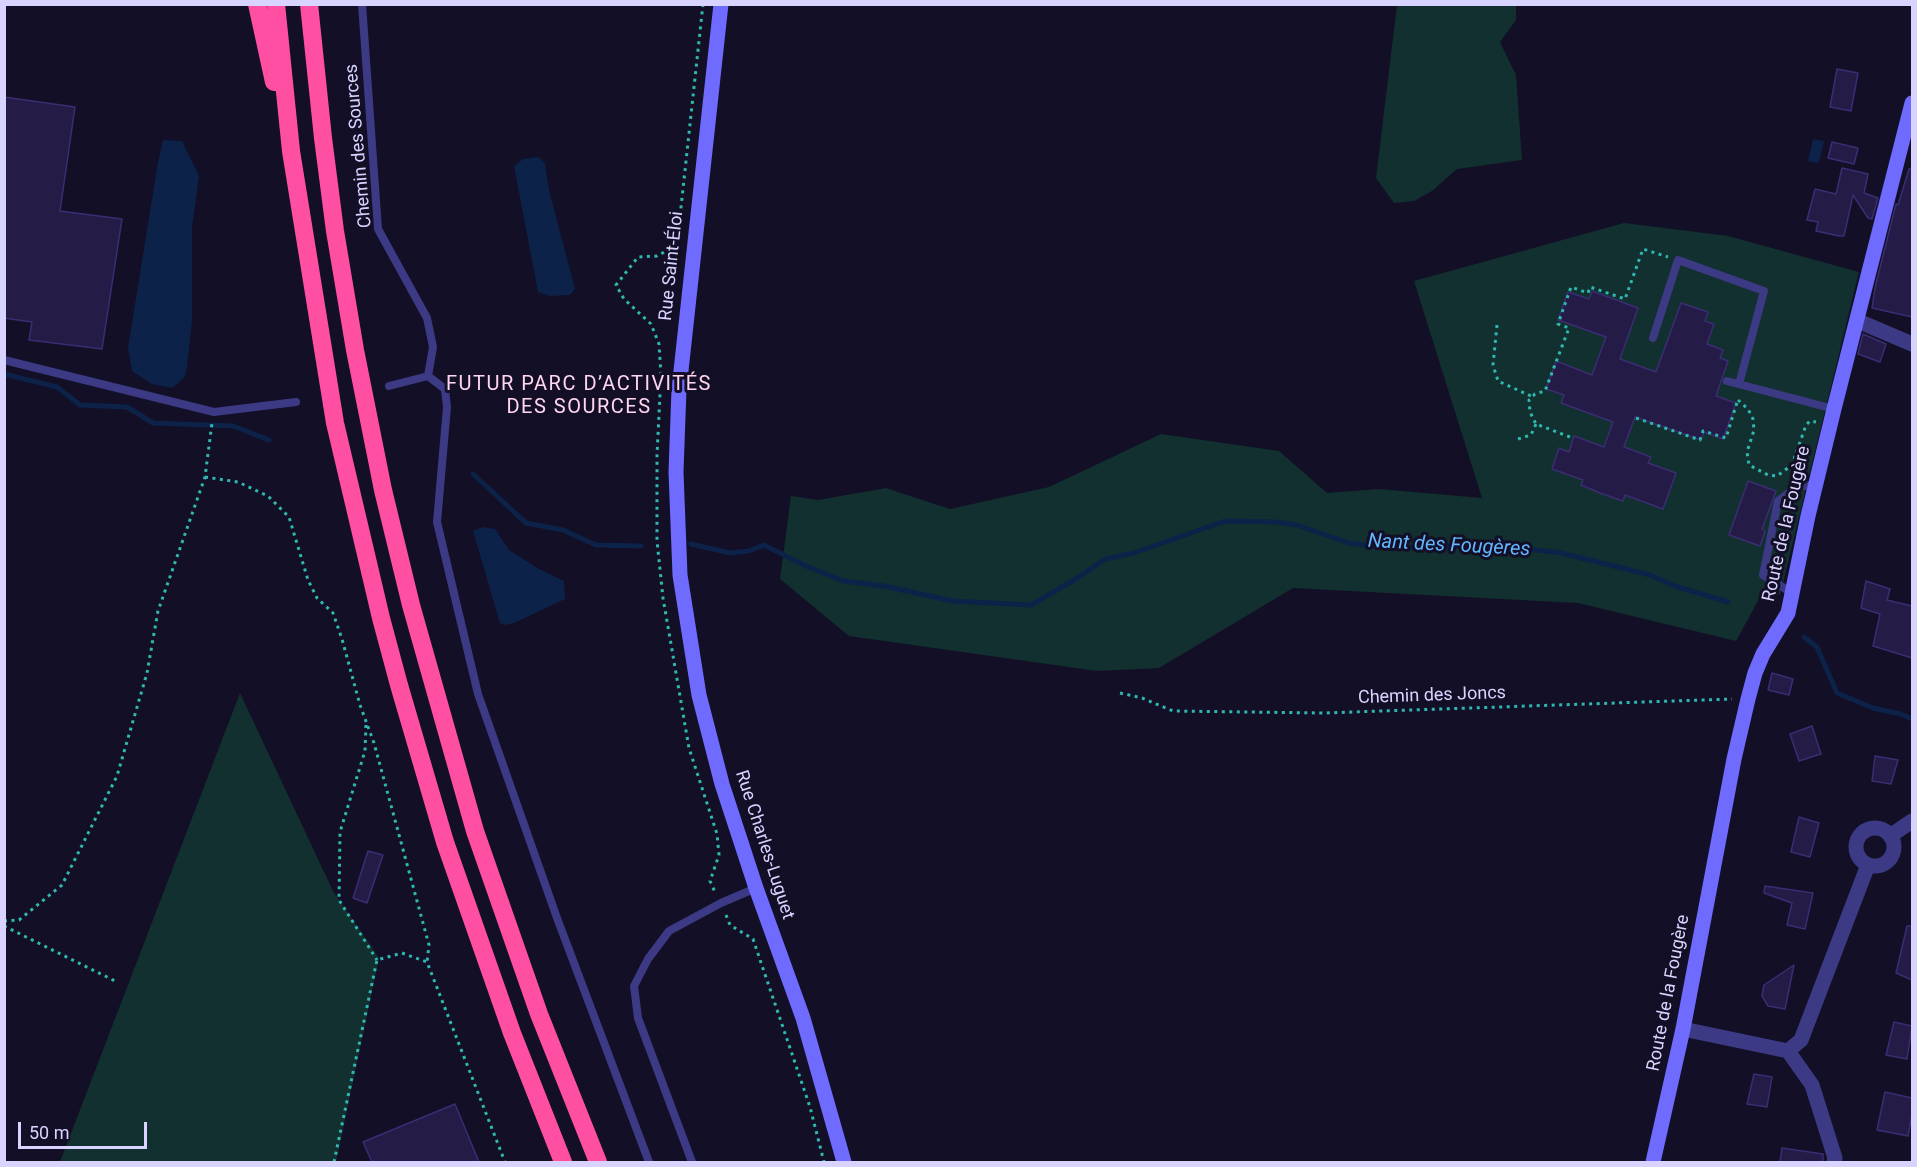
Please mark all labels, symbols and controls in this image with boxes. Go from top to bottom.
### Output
street label: Chemin des Sources [341,63,377,229]
street label: Rue Saint-Éloi [656,210,688,322]
district label: FUTUR PARC D’ACTIVITÉS DES SOURCES [446,373,712,420]
street label: Route de la Fougère [1759,444,1815,604]
water label: Nant des Fougères [1367,530,1531,562]
street label: Chemin des Joncs [1358,683,1506,709]
street label: Rue Charles-Luguet [730,768,798,922]
street label: Route de la Fougère [1643,913,1695,1073]
scale bar [21,1110,150,1148]
text: 50 m [29,1122,69,1143]

